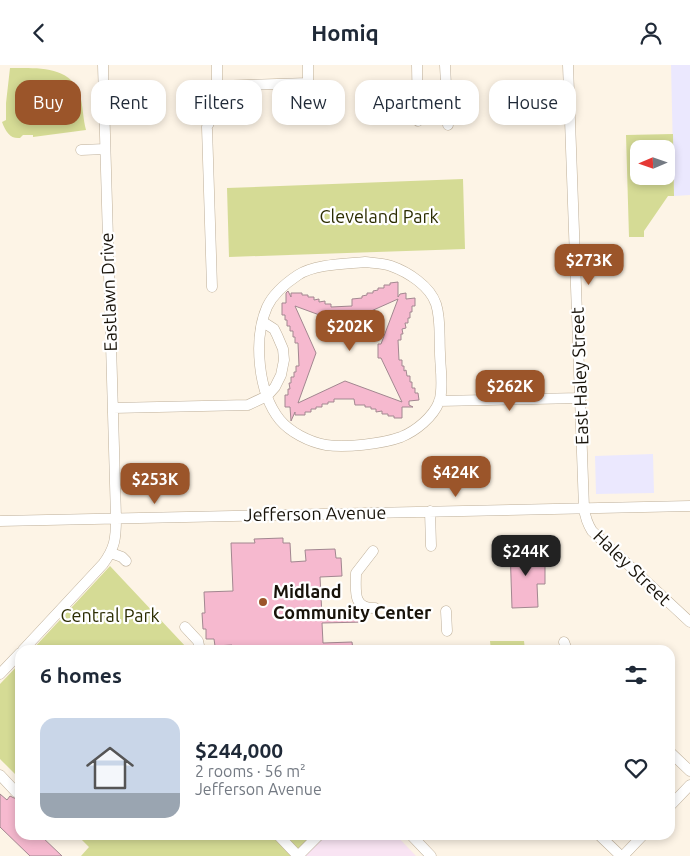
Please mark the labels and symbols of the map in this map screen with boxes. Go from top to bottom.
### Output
north arrow [630,140,675,185]
park label: Cleveland Park [319,206,439,226]
street label: Eastlawn Drive [96,232,120,352]
pin: $273K [554,243,624,286]
street label: East Haley Street [567,307,591,445]
pin: $202K [315,309,385,352]
pin: $262K [475,369,545,412]
pin: $424K [421,455,491,498]
pin: $253K [120,463,190,505]
street label: Jefferson Avenue [243,502,386,524]
street label: Haley Street [590,526,675,609]
pin: $244K [491,535,561,577]
place label: Midland Community Center [273,581,432,622]
marker: Midland Community Center [257,596,269,608]
park label: Central Park [61,605,159,625]

